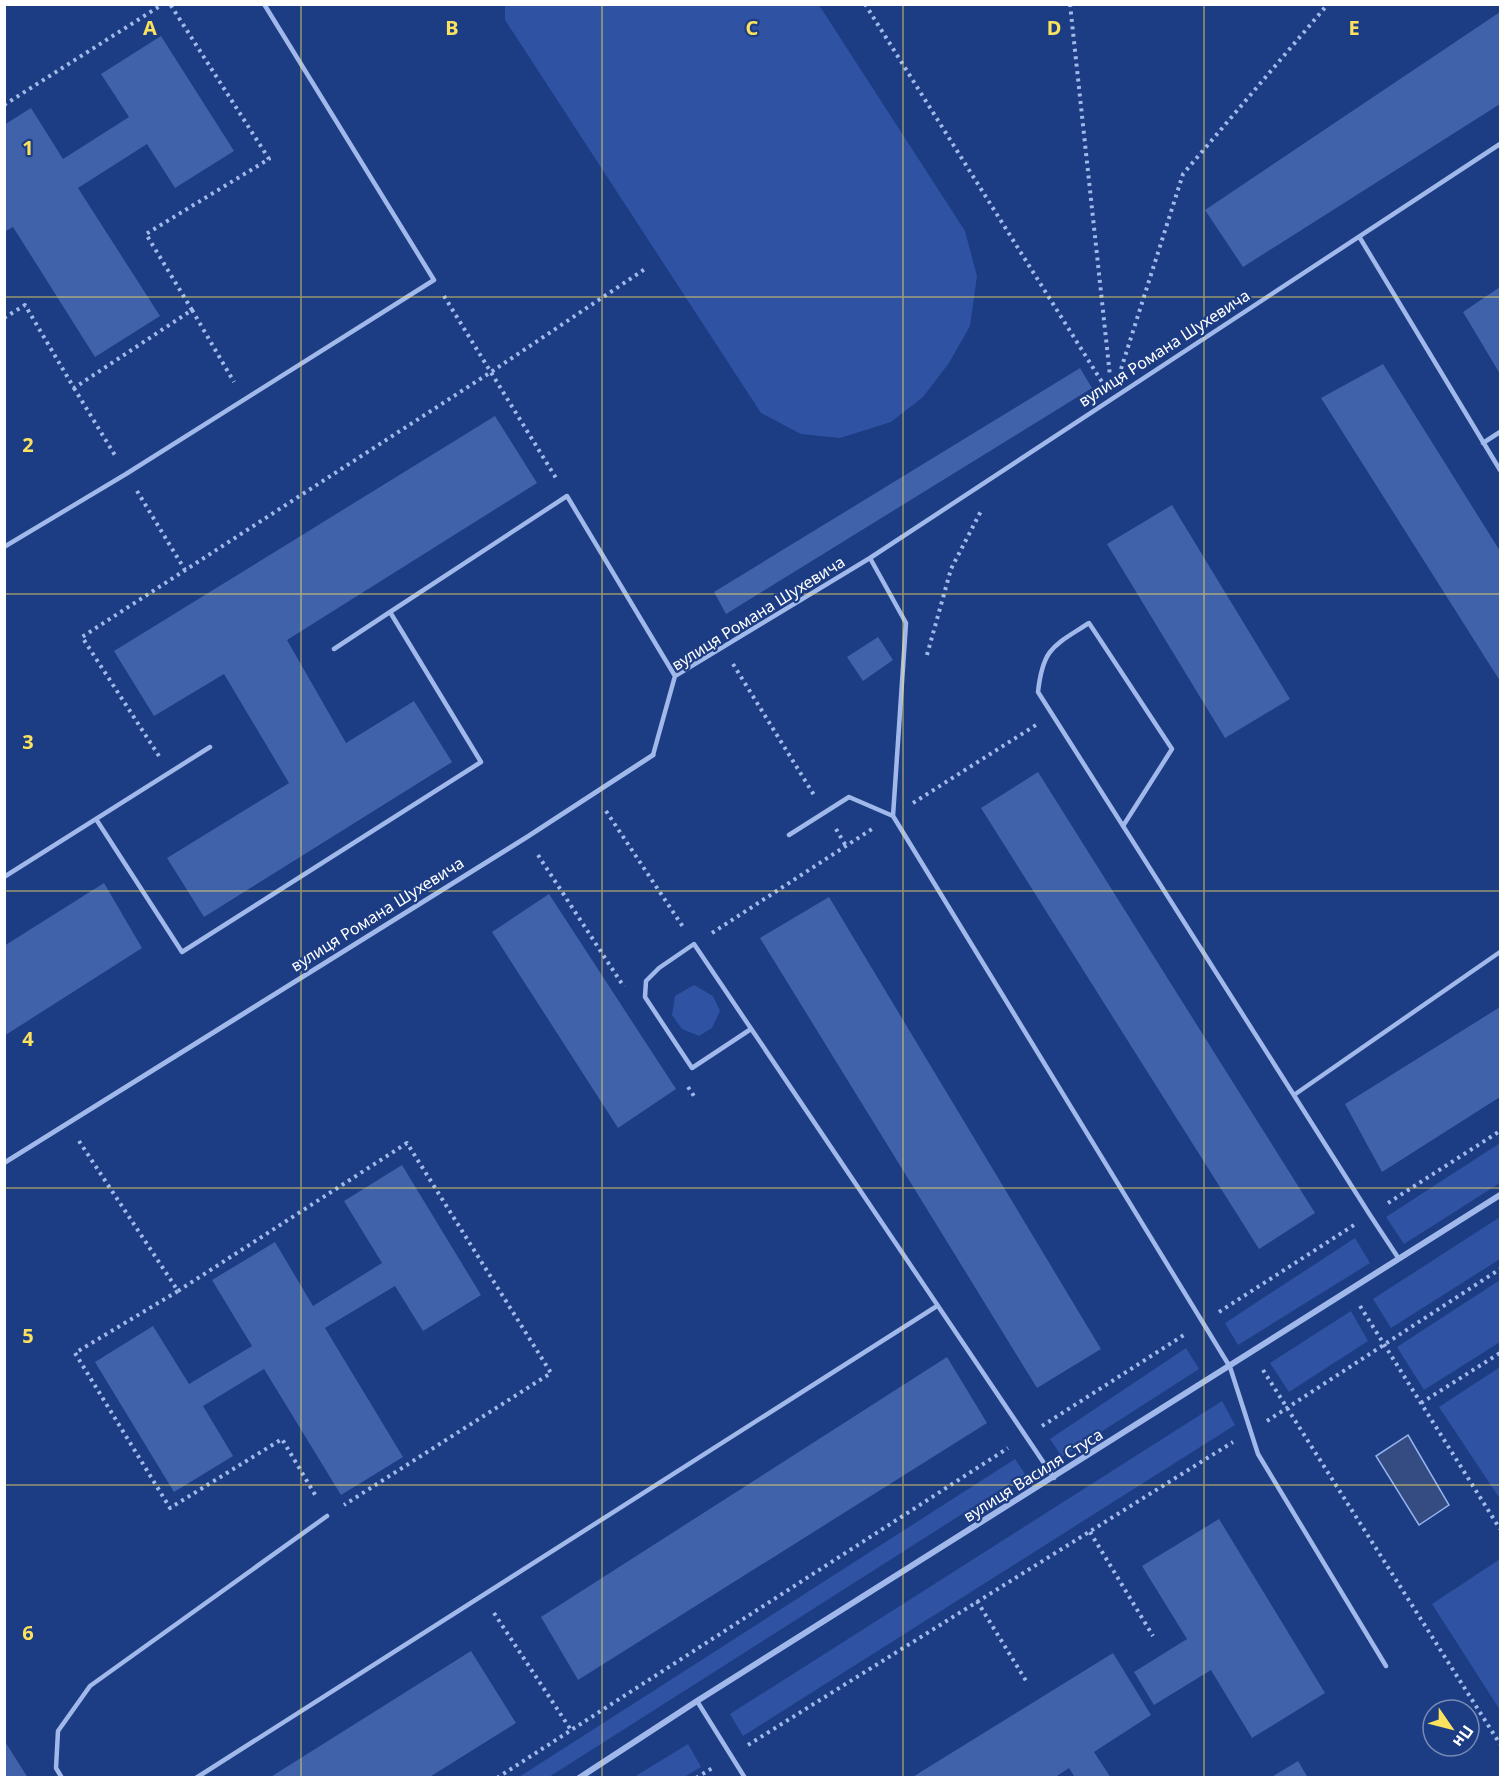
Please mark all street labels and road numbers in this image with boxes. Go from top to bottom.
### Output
street label: вулиця Романа Шухевича [1074,284,1254,412]
street label: вулиця Романа Шухевича [667,551,849,675]
street label: вулиця Романа Шухевича [286,852,468,976]
street label: вулиця Василя Стуса [959,1423,1107,1527]

